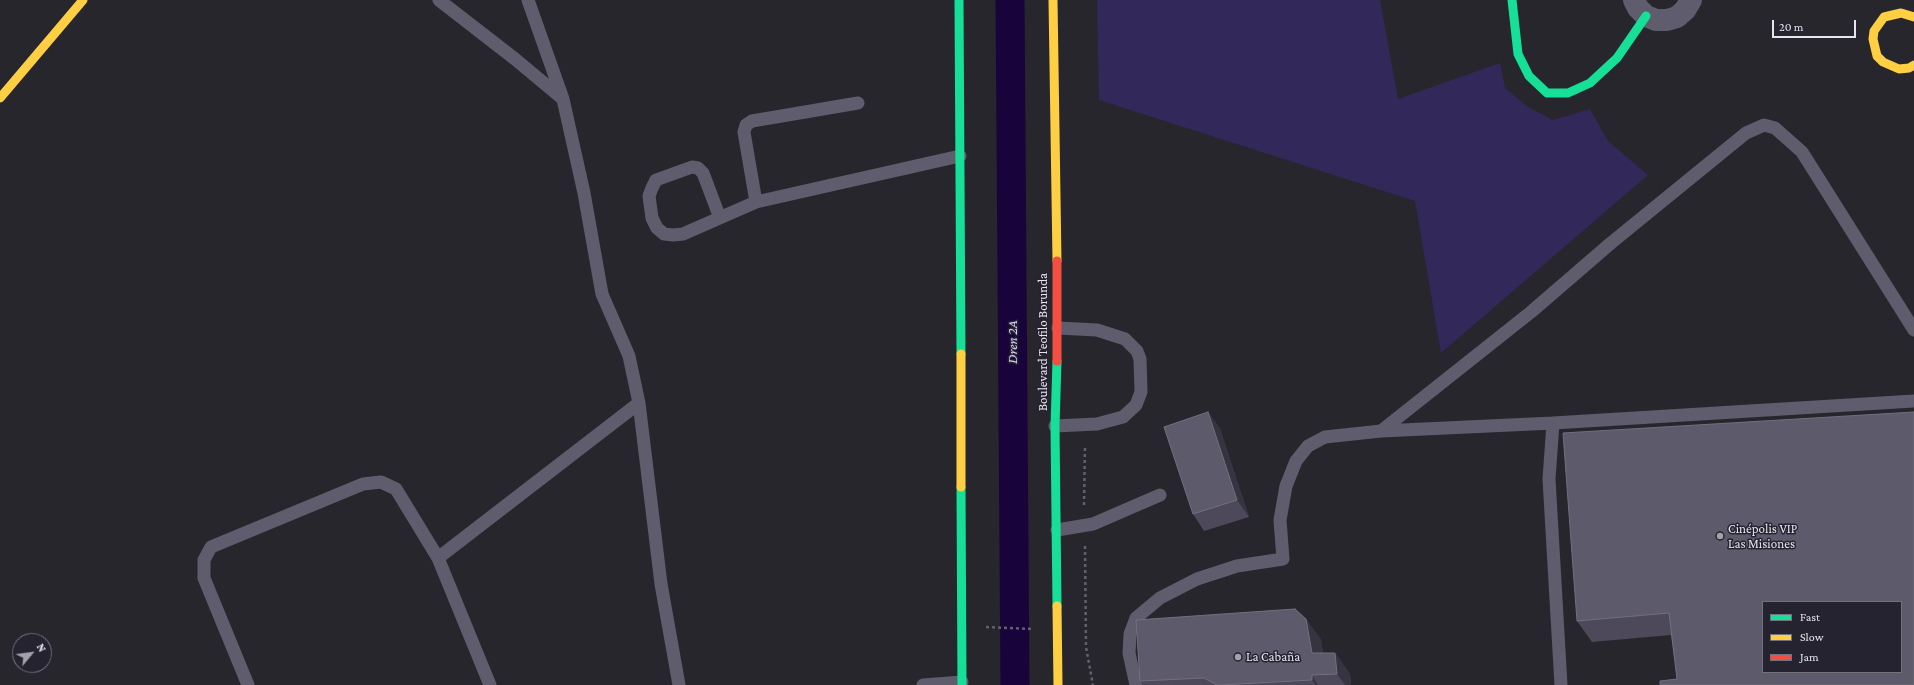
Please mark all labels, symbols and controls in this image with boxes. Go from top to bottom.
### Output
scale bar [1774,12,1858,38]
text: 20 m [1779,20,1803,34]
street label: Boulevard Teofilo Borunda [1035,273,1051,411]
water label: Dren 2A [1005,320,1021,364]
place label: Cinépolis VIP Las Misiones [1728,521,1797,552]
marker: Cinépolis VIP Las Misiones [1715,531,1725,541]
legend [1762,601,1902,673]
text: Fast [1800,610,1820,624]
text: Slow [1800,630,1824,644]
north arrow [12,633,52,673]
text: N [35,641,49,654]
place label: La Cabaña [1246,649,1300,665]
text: Jam [1800,650,1819,664]
marker: La Cabaña [1233,652,1243,662]

